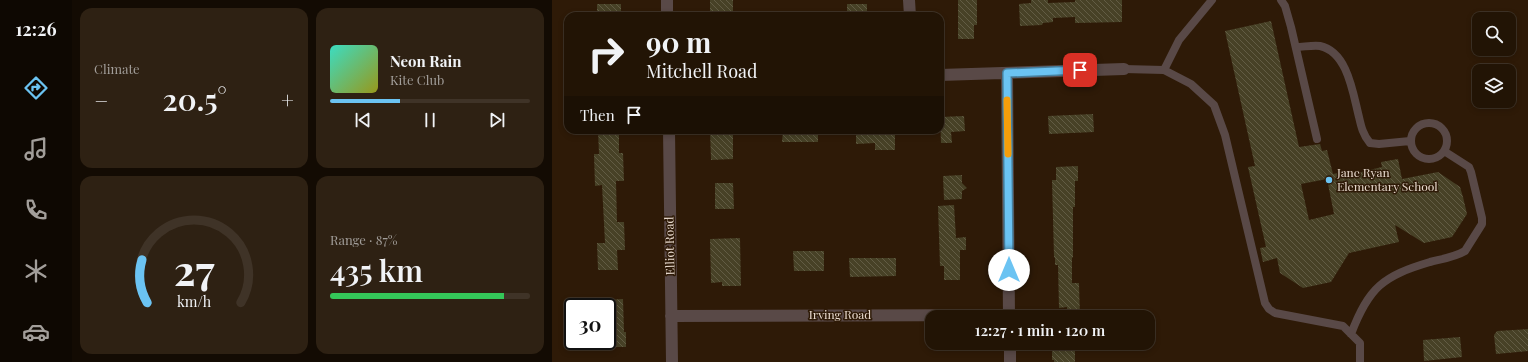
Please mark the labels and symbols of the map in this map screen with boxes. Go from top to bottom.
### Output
pin [1063,53,1097,87]
place label: Jane Ryan Elementary School [1336,164,1438,194]
marker: Jane Ryan Elementary School [1324,175,1334,185]
street label: Elliot Road [660,217,678,275]
position arrow [988,249,1030,291]
speed limit sign: 30 [564,298,616,350]
street label: Irving Road [809,306,871,322]

